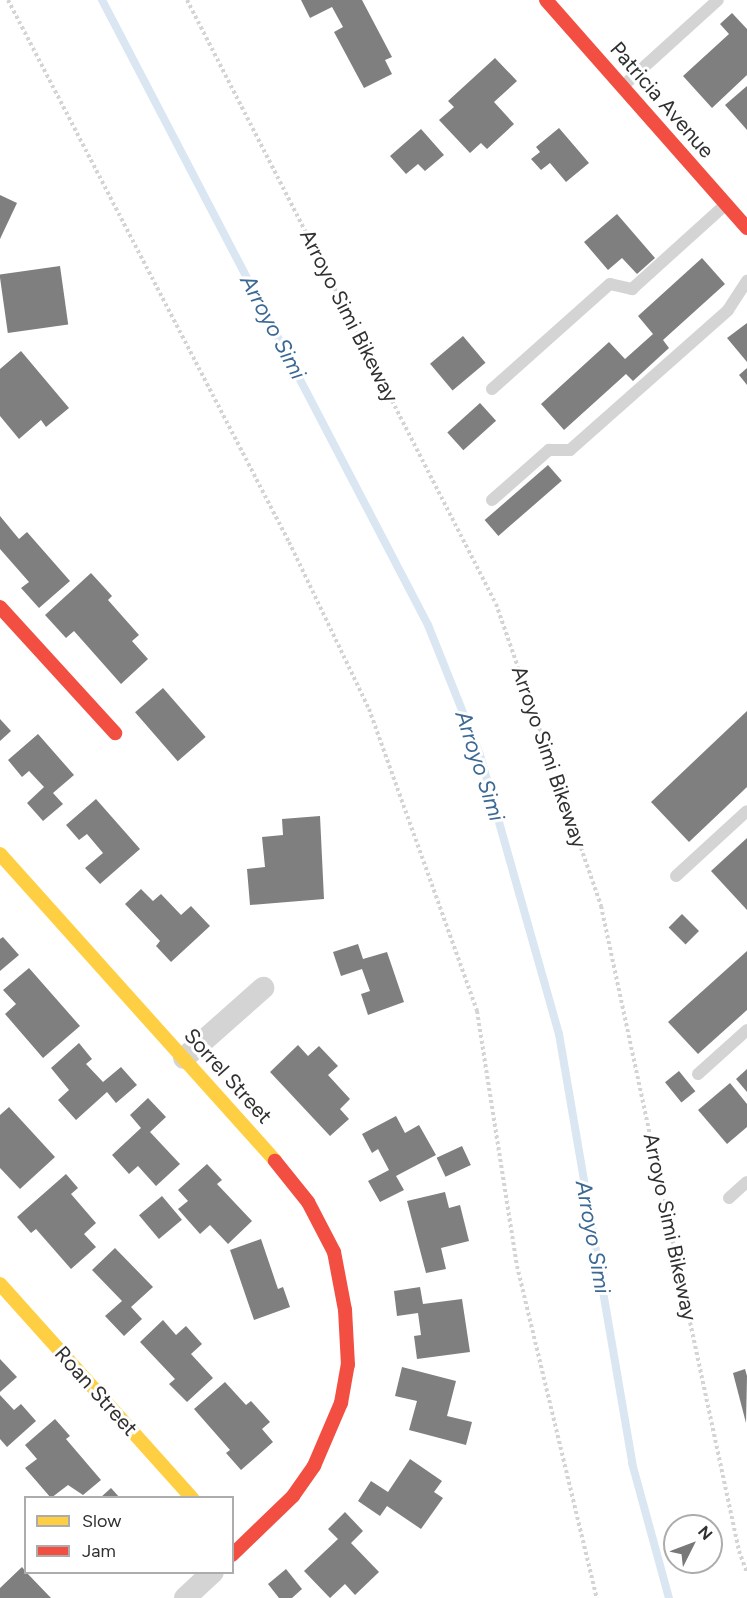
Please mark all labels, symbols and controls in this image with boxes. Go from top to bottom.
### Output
street label: Patricia Avenue [605,37,719,163]
street label: Arroyo Simi Bikeway [294,225,404,407]
water label: Arroyo Simi [234,270,312,384]
street label: Arroyo Simi Bikeway [506,663,592,851]
water label: Arroyo Simi [450,708,510,824]
street label: Sorrel Street [179,1023,277,1129]
street label: Arroyo Simi Bikeway [638,1131,702,1323]
water label: Arroyo Simi [570,1178,616,1296]
street label: Roan Street [49,1341,143,1441]
legend [24,1496,234,1574]
text: Slow [82,1510,121,1532]
north arrow [663,1514,723,1574]
text: N [694,1522,716,1544]
text: Jam [82,1540,116,1562]

